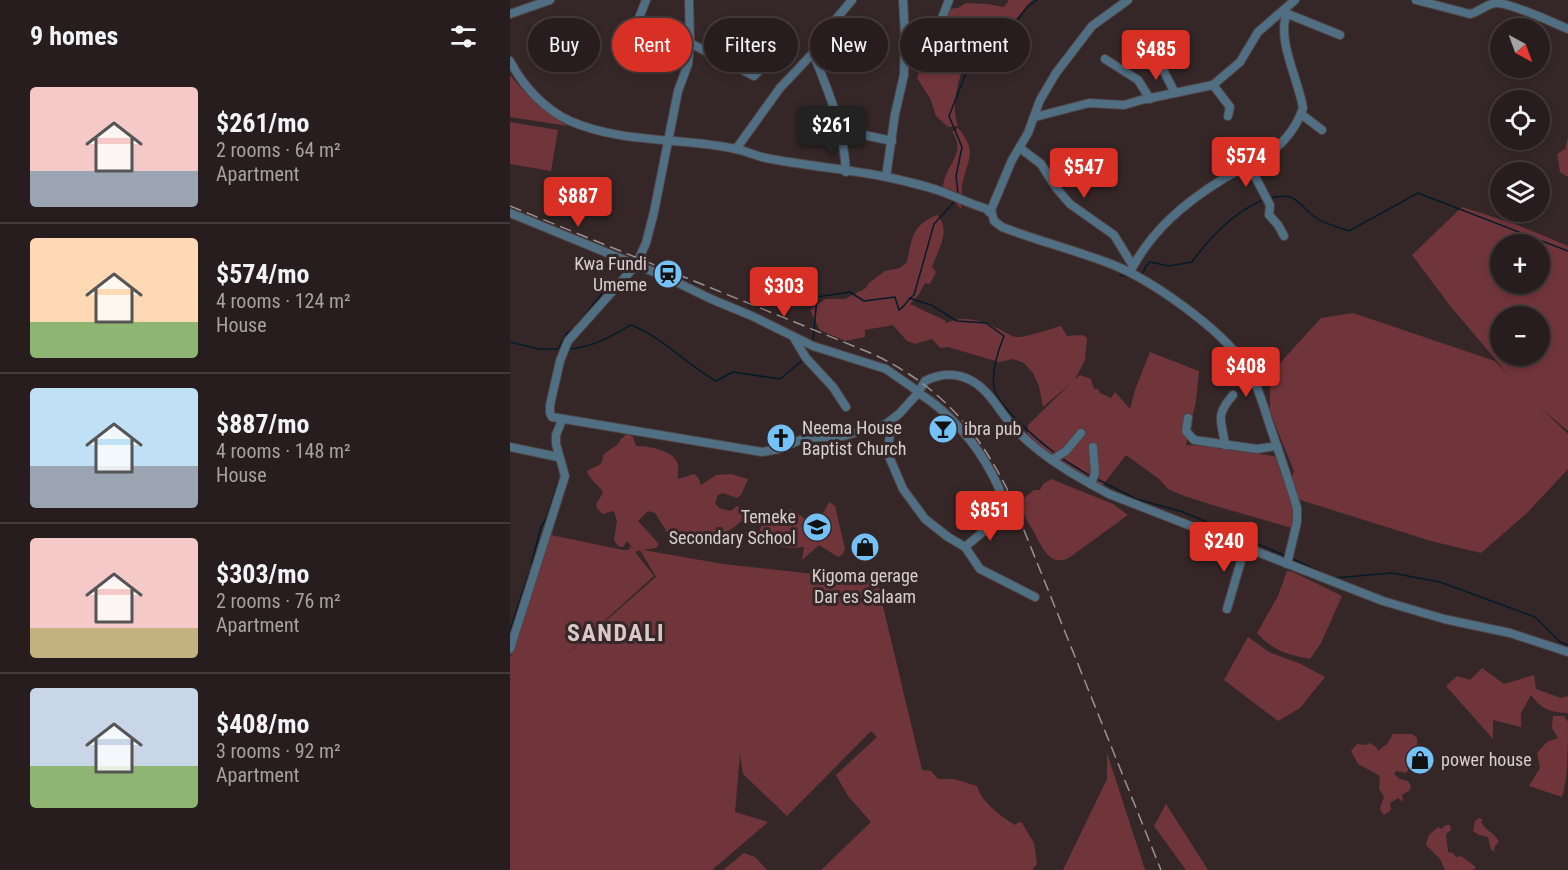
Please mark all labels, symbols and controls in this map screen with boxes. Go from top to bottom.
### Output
chip: Buy [528,18,600,72]
chip: Rent [612,18,692,72]
chip: Filters [704,18,798,72]
chip: New [810,18,888,72]
chip: Apartment [900,18,1030,72]
north arrow [1490,18,1550,78]
map controls [1490,18,1550,366]
icon: filters [447,20,480,53]
text: 9 homes [30,21,118,51]
pin: $485 [1120,30,1192,81]
text: $485 [1136,37,1176,61]
button: locate [1490,90,1550,150]
pin: $261 [796,106,868,157]
text: $261/mo [216,108,309,138]
icon: home [78,111,150,183]
text: $261 [812,113,852,137]
pin: $574 [1210,137,1282,188]
text: 2 rooms · 64 m² [216,138,341,162]
text: $574 [1226,144,1266,168]
pin: $547 [1048,148,1120,199]
text: $547 [1064,155,1104,179]
text: Apartment [216,162,300,186]
button: layers [1490,162,1550,222]
pin: $887 [542,177,614,228]
text: $887 [558,184,598,208]
button: + [1490,234,1550,294]
place label: Kwa Fundi Umeme [574,253,647,295]
station icon: Kwa Fundi Umeme [652,258,684,290]
text: $574/mo [216,259,309,289]
icon: home [78,262,150,334]
pin: $303 [748,267,820,318]
text: $303 [764,274,804,298]
text: 4 rooms · 124 m² [216,289,351,313]
button: − [1490,306,1550,366]
text: House [216,313,267,337]
pin: $408 [1210,347,1282,398]
text: $408 [1226,354,1266,378]
text: $887/mo [216,409,309,439]
icon: home [78,412,150,484]
bar icon: ibra pub [927,413,959,445]
place label: Neema House Baptist Church [802,417,906,459]
place label: ibra pub [964,418,1021,439]
church icon: Neema House Baptist Church [765,422,797,454]
text: 4 rooms · 148 m² [216,439,351,463]
text: House [216,463,267,487]
pin: $851 [954,491,1026,542]
text: $851 [970,498,1010,522]
place label: Temeke Secondary School [669,506,796,548]
school or university icon: Temeke Secondary School [801,511,833,543]
pin: $240 [1188,522,1260,573]
text: $240 [1204,529,1244,553]
shop icon: Kigoma gerage Dar es Salaam [849,531,881,563]
text: $303/mo [216,559,309,589]
icon: home [78,562,150,634]
place label: Kigoma gerage Dar es Salaam [812,565,918,607]
text: 2 rooms · 76 m² [216,589,341,613]
text: Apartment [216,613,300,637]
district label: SANDALI [567,619,665,647]
text: $408/mo [216,709,309,739]
icon: home [78,712,150,784]
text: 3 rooms · 92 m² [216,739,341,763]
shop icon: power house [1404,744,1436,776]
place label: power house [1441,749,1532,770]
text: Apartment [216,763,300,787]

